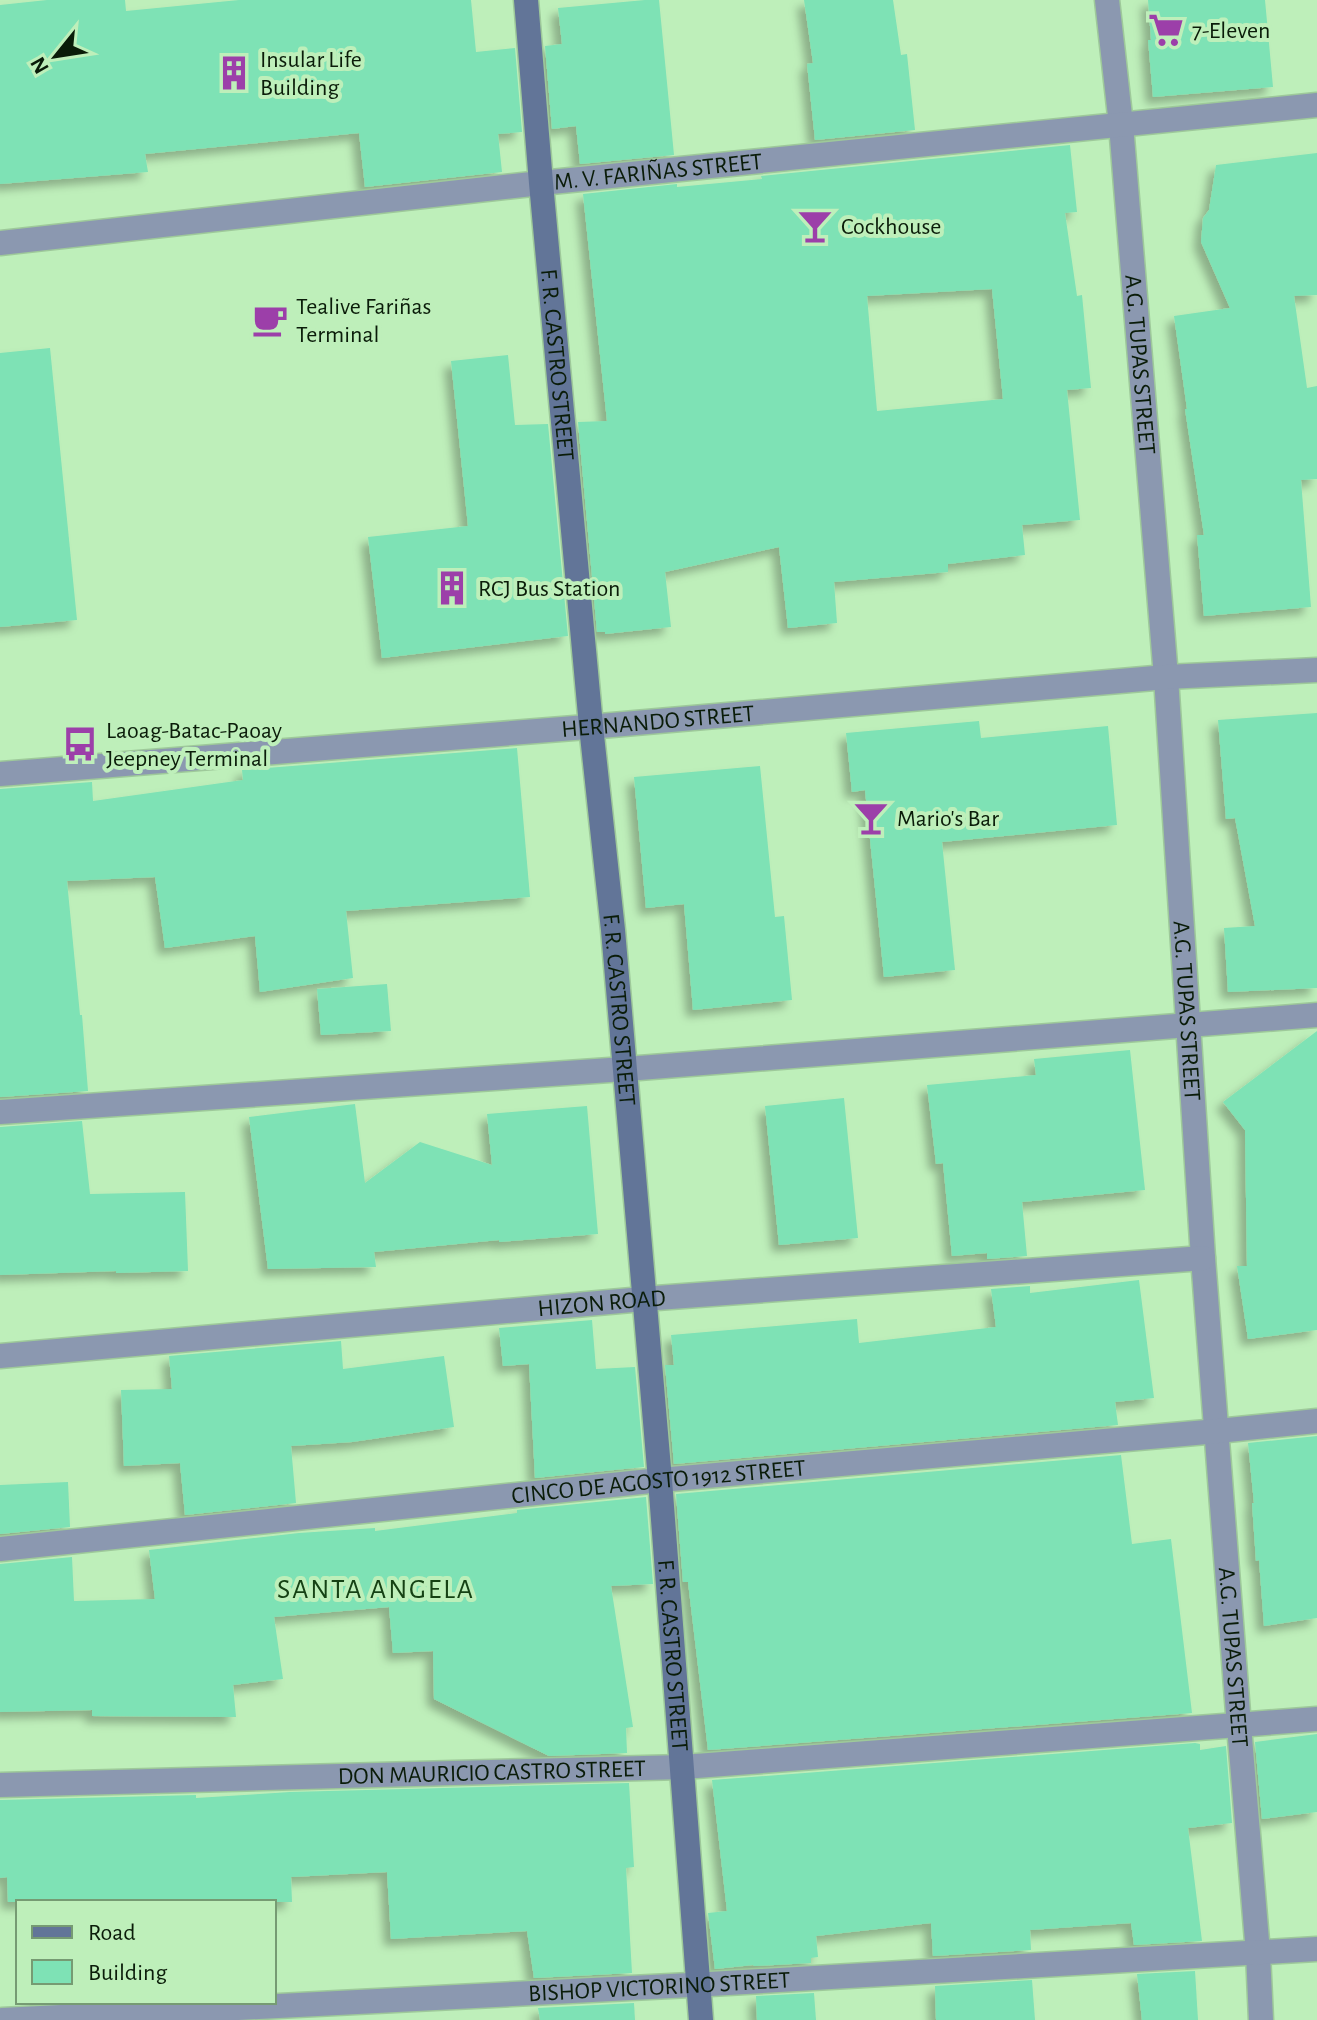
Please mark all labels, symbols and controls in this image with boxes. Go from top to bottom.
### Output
supermarket icon: 7-Eleven [1147,11,1185,49]
north arrow [16,16,96,96]
place label: 7-Eleven [1192,19,1270,43]
place label: Insular Life Building [260,48,362,100]
text: N [26,53,53,78]
building icon: Insular Life Building [215,54,253,92]
street label: M. V. FARIÑAS STREET [553,150,764,195]
bar icon: Cockhouse [796,207,834,245]
place label: Cockhouse [841,215,941,239]
street label: F. R. CASTRO STREET [536,268,578,462]
street label: A.G. TUPAS STREET [1120,274,1159,456]
place label: Tealive Fariñas Terminal [296,295,431,347]
cafe icon: Tealive Fariñas Terminal [251,301,289,339]
building icon: RCJ Bus Station [433,569,471,607]
place label: RCJ Bus Station [478,577,620,601]
street label: HERNANDO STREET [560,702,756,742]
place label: Laoag-Batac-Paoay Jeepney Terminal [106,719,282,771]
bus stop icon: Laoag-Batac-Paoay Jeepney Terminal [61,725,99,763]
bar icon: Mario's Bar [852,799,890,837]
place label: Mario's Bar [897,807,999,831]
street label: F. R. CASTRO STREET [598,913,639,1107]
street label: A.G. TUPAS STREET [1169,920,1204,1102]
street label: HIZON ROAD [537,1286,667,1321]
street label: CINCO DE AGOSTO 1912 STREET [510,1456,807,1508]
street label: F. R. CASTRO STREET [653,1559,692,1753]
street label: A.G. TUPAS STREET [1214,1566,1252,1748]
district label: SANTA ANGELA [277,1576,475,1604]
street label: DON MAURICIO CASTRO STREET [338,1757,646,1789]
legend [16,1900,276,2004]
text: Road [88,1921,136,1945]
text: Building [88,1961,167,1985]
street label: BISHOP VICTORINO STREET [528,1968,791,2006]

